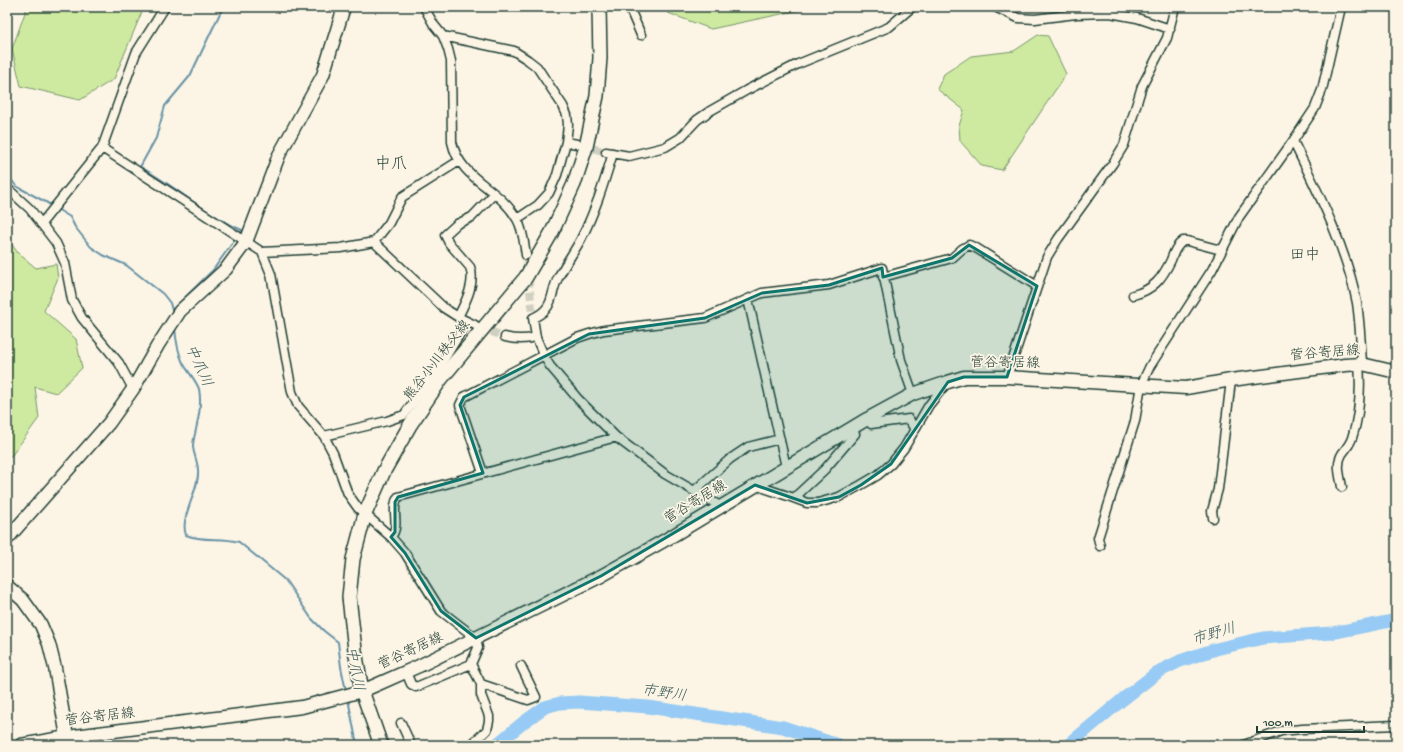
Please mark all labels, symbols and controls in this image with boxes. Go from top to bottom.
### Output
district label: 中爪 [375,155,407,175]
district label: 田中 [1290,246,1320,265]
street label: 熊谷小川秩父線 [401,317,475,405]
water label: 中爪川 [181,341,216,390]
street label: 菅谷寄居線 [1289,342,1361,366]
street label: 菅谷寄居線 [970,355,1040,373]
street label: 菅谷寄居線 [662,478,730,528]
water label: 市野川 [1190,620,1238,650]
street label: 菅谷寄居線 [376,630,446,674]
water label: 中爪川 [341,645,368,693]
water label: 市野川 [640,682,688,706]
street label: 菅谷寄居線 [64,705,136,731]
scale bar [1257,708,1364,734]
text: 100 m [1262,717,1293,731]

